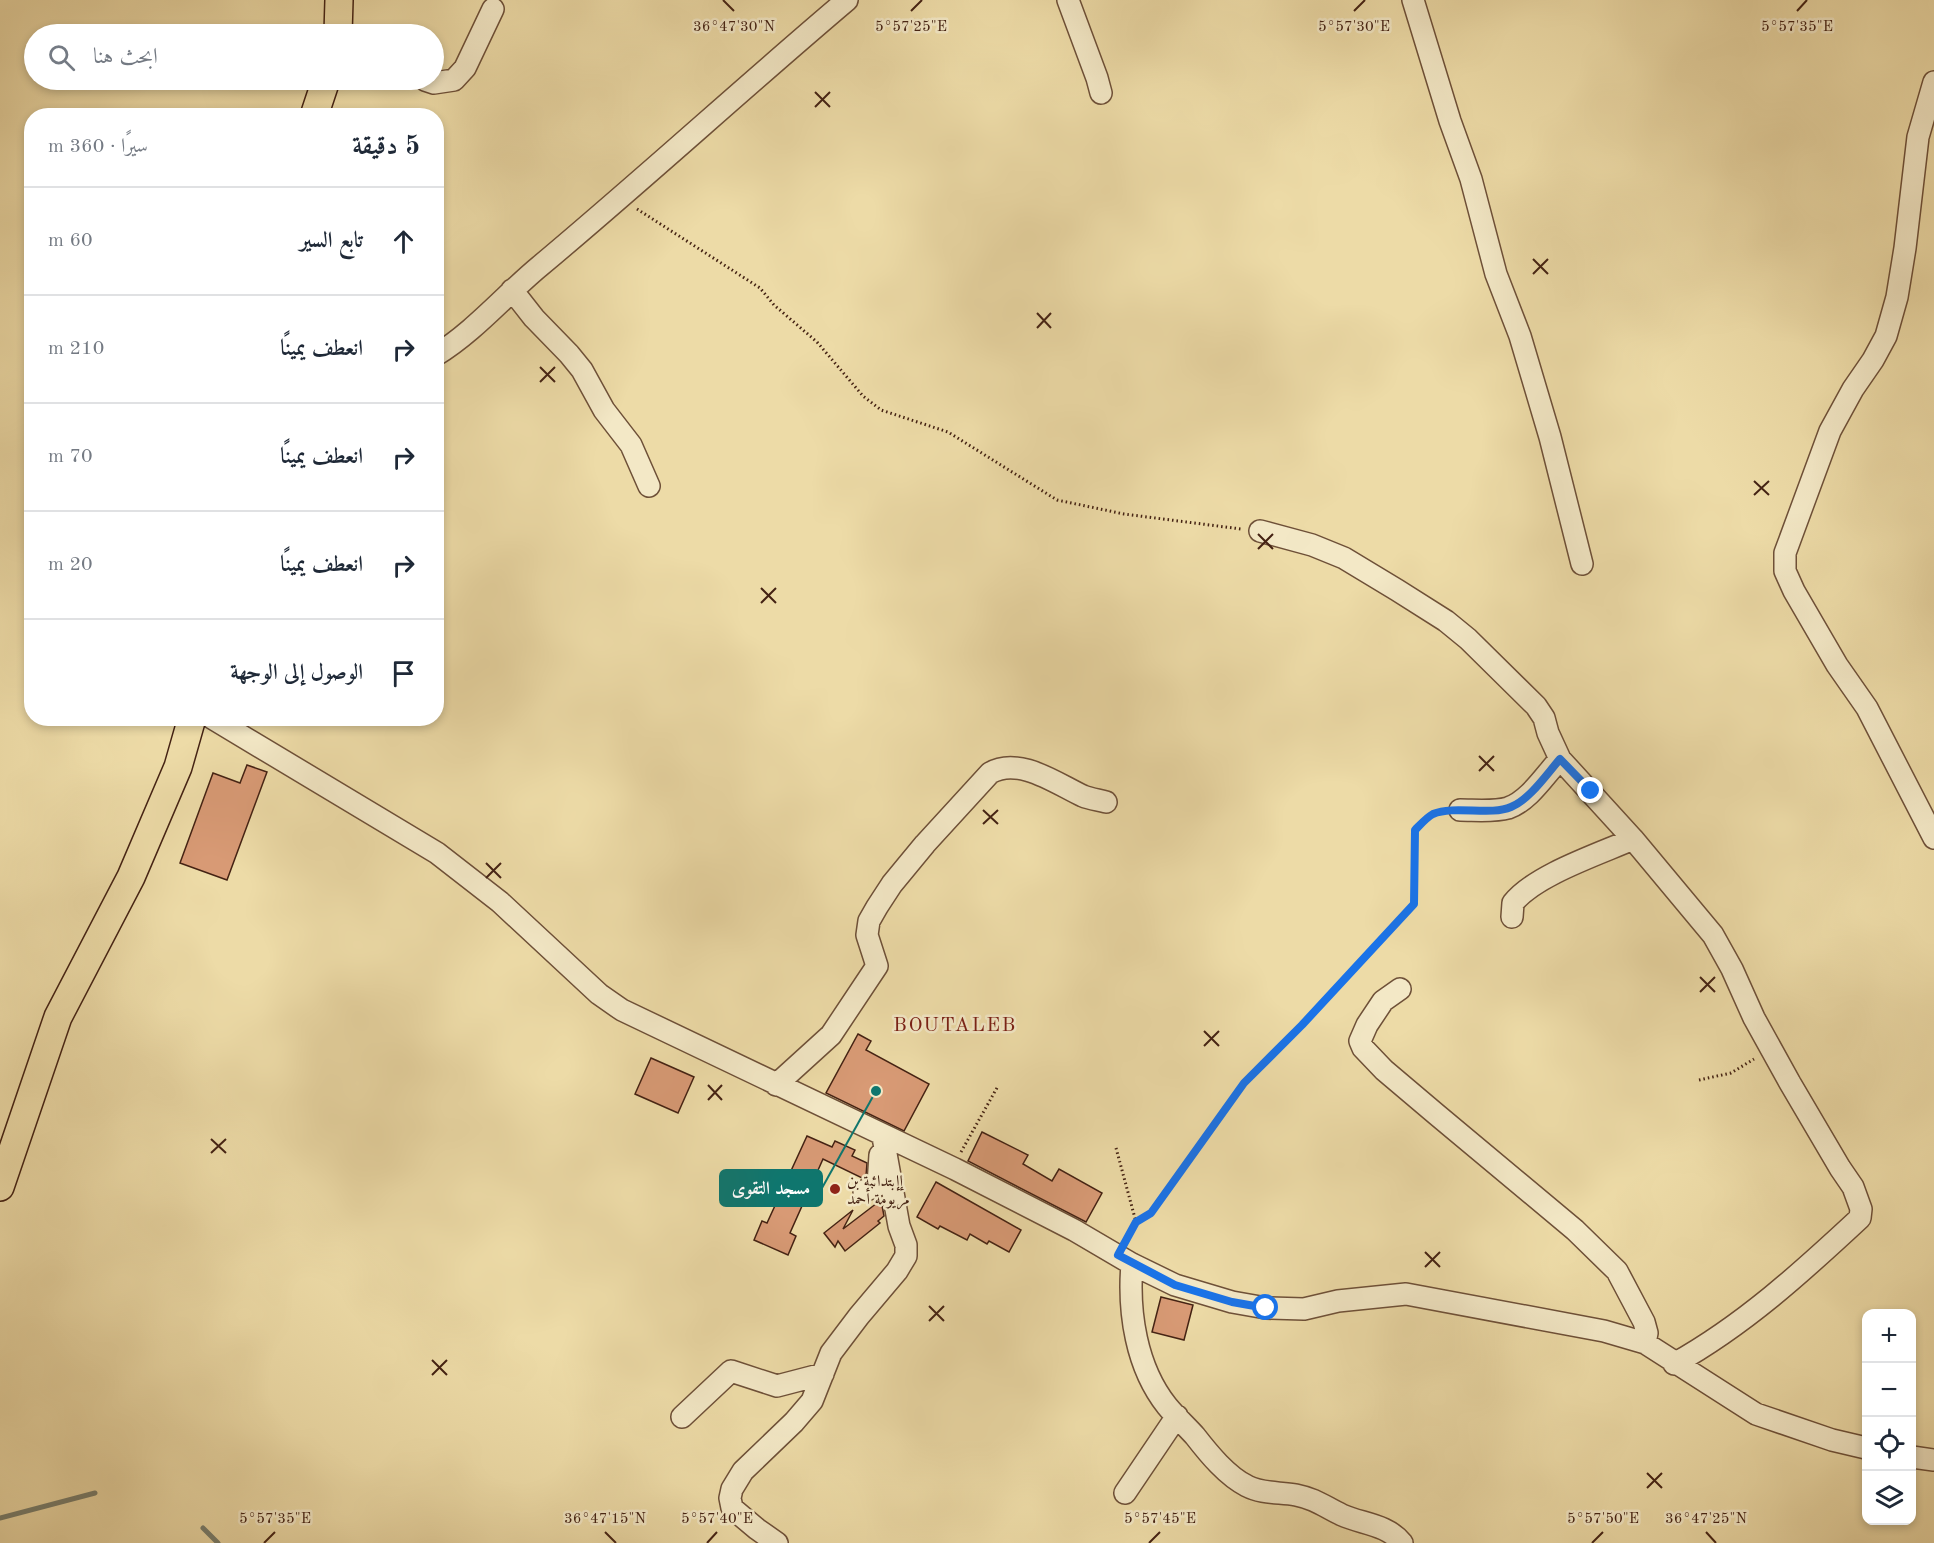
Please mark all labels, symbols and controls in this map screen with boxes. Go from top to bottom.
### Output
text: 36°47'30"N [693,20,775,35]
text: 5°57'25"E [875,20,947,35]
text: 5°57'30"E [1318,20,1390,35]
text: 5°57'35"E [1761,20,1833,35]
search box [24,24,444,90]
icon: search [45,41,78,74]
text: ابحث هنا [93,46,158,68]
text: 5 دقيقة [352,134,420,160]
text: سيرًا · 360 m [48,137,148,157]
icon: ahead [387,225,420,258]
text: تابع السير [299,230,363,252]
text: 60 m [48,231,93,251]
icon: right [387,333,420,366]
text: انعطف يمينًا [280,338,363,360]
text: 210 m [48,339,104,359]
icon: right [387,441,420,474]
text: انعطف يمينًا [280,446,363,468]
text: 70 m [48,447,93,467]
icon: right [387,549,420,582]
text: انعطف يمينًا [280,554,363,576]
text: 20 m [48,555,93,575]
icon: arrive [387,657,420,690]
text: الوصول إلى الوجهة [230,662,363,684]
route end [1577,777,1603,803]
district label: BOUTALEB [893,1016,1017,1036]
callout: مسجد التقوى [720,1170,822,1206]
place label: إإبتدائية بن مريومة أحمد [847,1174,910,1210]
text: مسجد التقوى [732,1180,810,1199]
marker: إإبتدائية بن مريومة أحمد [828,1182,842,1196]
route start [1252,1294,1278,1320]
map controls [1862,1309,1916,1525]
button: + [1862,1309,1916,1363]
button: − [1862,1363,1916,1417]
button: locate [1862,1417,1916,1471]
button: layers [1862,1471,1916,1525]
text: 5°57'35"E [239,1512,311,1527]
text: 36°47'15"N [564,1512,646,1527]
text: 5°57'40"E [681,1512,753,1527]
text: 5°57'45"E [1124,1512,1196,1527]
text: 5°57'50"E [1567,1512,1639,1527]
text: 36°47'25"N [1665,1512,1747,1527]

